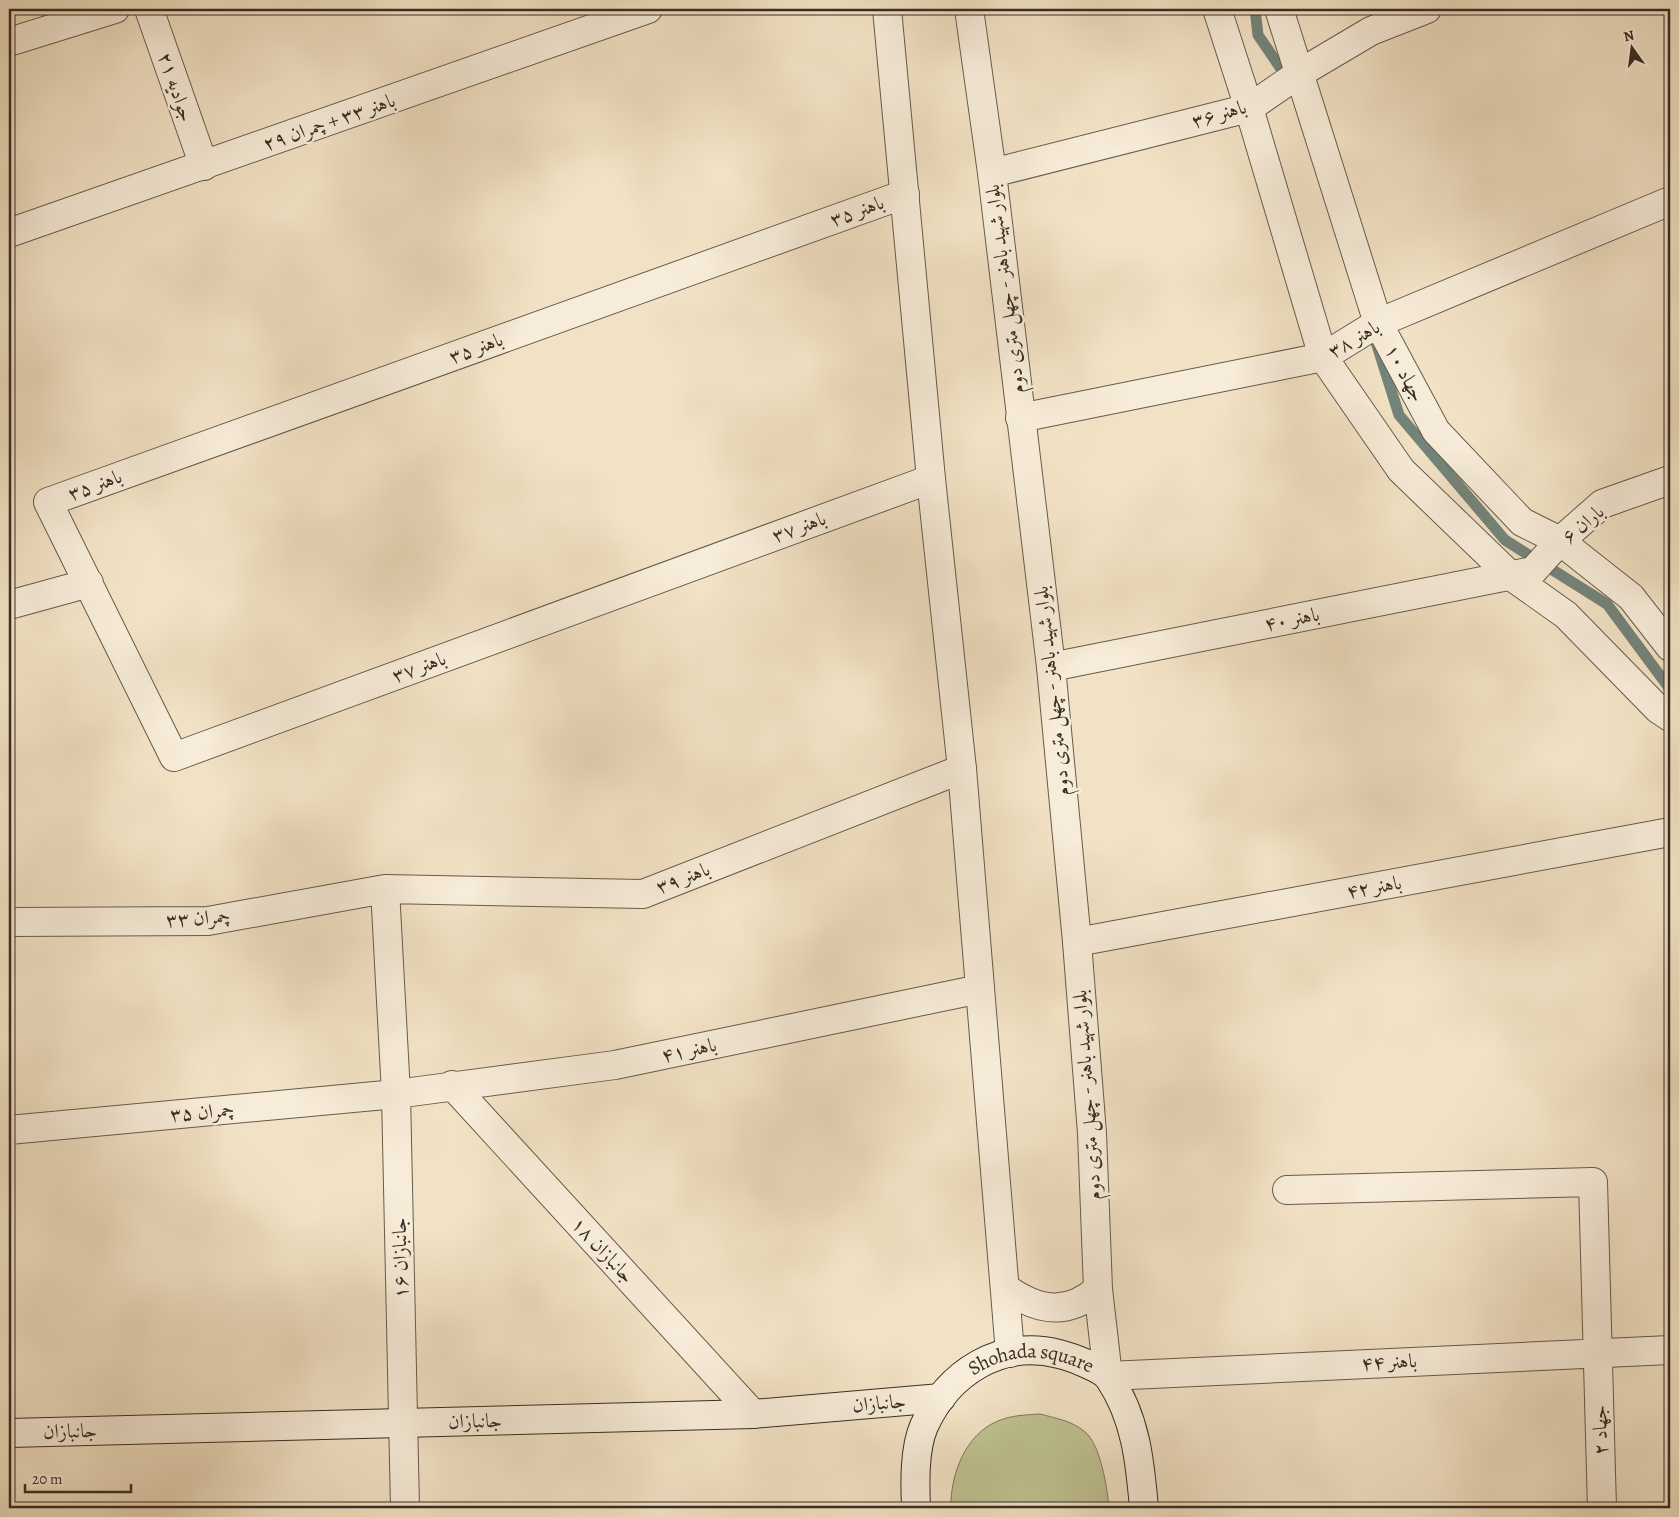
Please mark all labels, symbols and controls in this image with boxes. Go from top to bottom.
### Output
north arrow [1606,22,1656,72]
text: N [1622,25,1636,46]
street label: جوادیه ۲۱ [151,49,201,125]
street label: باهنر ۳۳ + چمران ۲۹ [259,87,399,157]
street label: باهنر ۳۶ [1188,93,1250,135]
street label: بلوار شهید باهنر - چهل متری دوم [979,182,1035,395]
street label: باهنر ۳۵ [826,189,888,233]
street label: باهنر ۳۸ [1323,313,1385,365]
street label: باهنر ۳۵ [445,326,507,370]
street label: جهاد ۱۰ [1379,339,1431,407]
street label: باهنر ۳۵ [64,463,126,507]
street label: باران ۶ [1556,498,1610,550]
street label: باهنر ۳۷ [768,505,830,549]
street label: بلوار شهید باهنر - چهل متری دوم [1028,584,1080,797]
street label: باهنر ۴۰ [1262,600,1322,638]
street label: باهنر ۳۷ [388,645,450,689]
street label: باهنر ۳۹ [652,855,714,901]
street label: باهنر ۴۲ [1344,869,1404,905]
street label: چمران ۳۳ [165,902,231,934]
street label: بلوار شهید باهنر - چهل متری دوم [1066,989,1112,1201]
street label: باهنر ۴۱ [659,1031,719,1069]
street label: چمران ۳۵ [169,1096,235,1128]
street label: جانبازان ۱۸ [565,1211,641,1289]
street label: جانبازان ۱۶ [386,1217,414,1299]
text: Shohada square [962,1337,1099,1381]
street label: باهنر ۴۴ [1360,1347,1418,1377]
street label: Shohada square [966,1361,1096,1387]
street label: جانبازان [851,1387,907,1419]
street label: جهاد ۲ [1586,1405,1614,1455]
street label: جانبازان [448,1407,502,1435]
street label: جانبازان [43,1417,97,1445]
scale bar [25,1462,131,1494]
text: 20 m [32,1469,63,1489]

